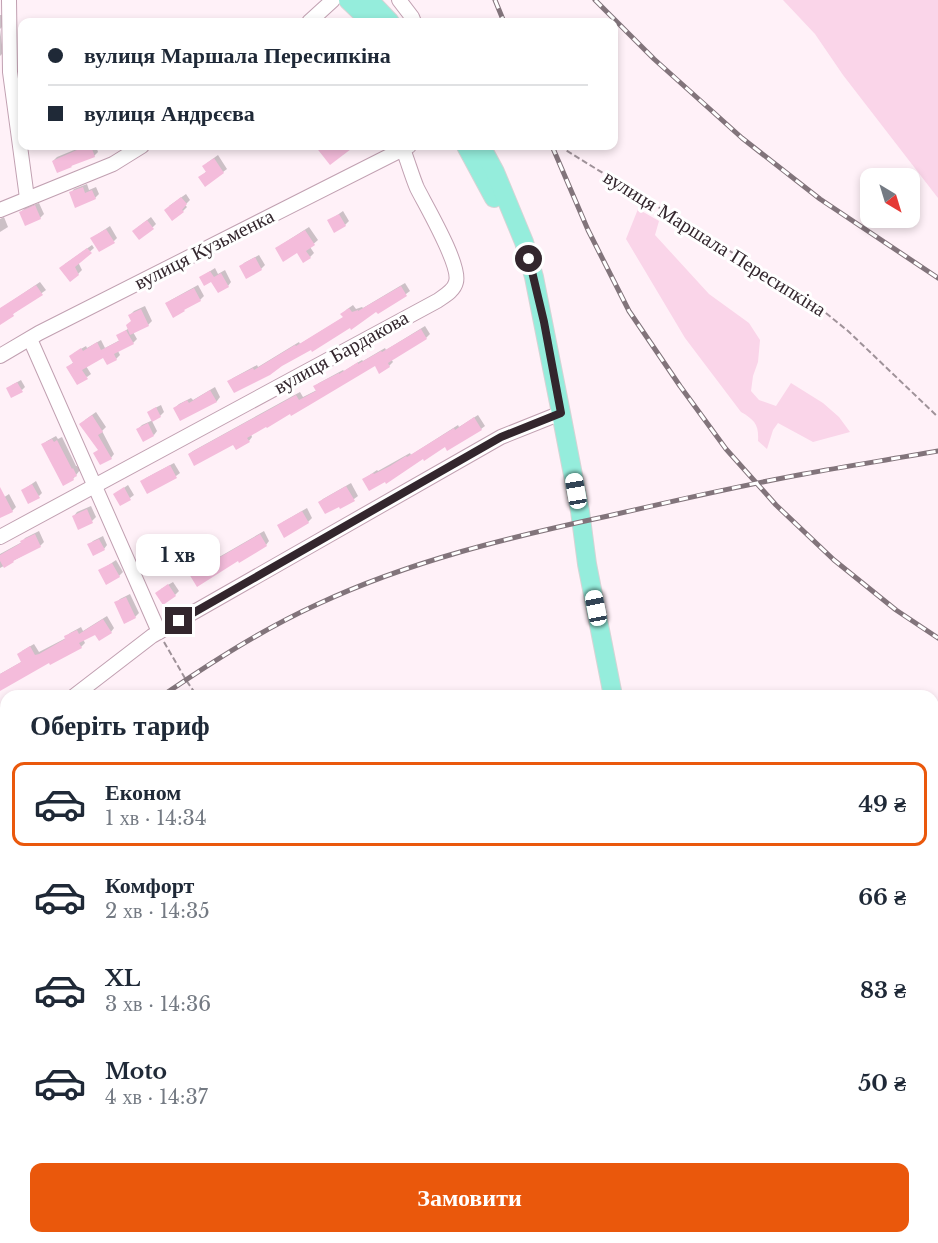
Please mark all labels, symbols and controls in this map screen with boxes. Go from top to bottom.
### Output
text: вулиця Маршала Пересипкіна [84,42,391,69]
text: вулиця Андрєєва [84,100,255,127]
street label: вулиця Маршала Пересипкіна [599,165,831,322]
north arrow [860,168,920,228]
map controls [860,168,920,228]
street label: вулиця Кузьменка [130,203,278,295]
route start [515,245,542,272]
street label: вулиця Бардакова [270,305,413,399]
car [564,472,588,510]
callout: 1 хв [137,534,221,576]
text: 1 хв [161,543,195,567]
car [584,589,608,627]
route end [165,607,192,634]
text: Оберіть тариф [30,709,210,742]
icon: car [33,777,87,831]
text: Економ [105,779,181,806]
text: 49 ₴ [858,791,906,818]
text: 1 хв · 14:34 [105,806,207,830]
icon: car [33,870,87,924]
text: Комфорт [105,872,194,899]
text: 66 ₴ [858,884,906,911]
text: 2 хв · 14:35 [105,899,210,923]
icon: car [33,963,87,1017]
text: XL [105,965,140,992]
text: 83 ₴ [860,977,906,1004]
text: 3 хв · 14:36 [105,992,211,1016]
icon: car [33,1056,87,1110]
text: Moto [105,1058,167,1085]
text: 50 ₴ [858,1070,906,1097]
text: 4 хв · 14:37 [105,1085,208,1109]
button: Замовити [30,1163,909,1232]

